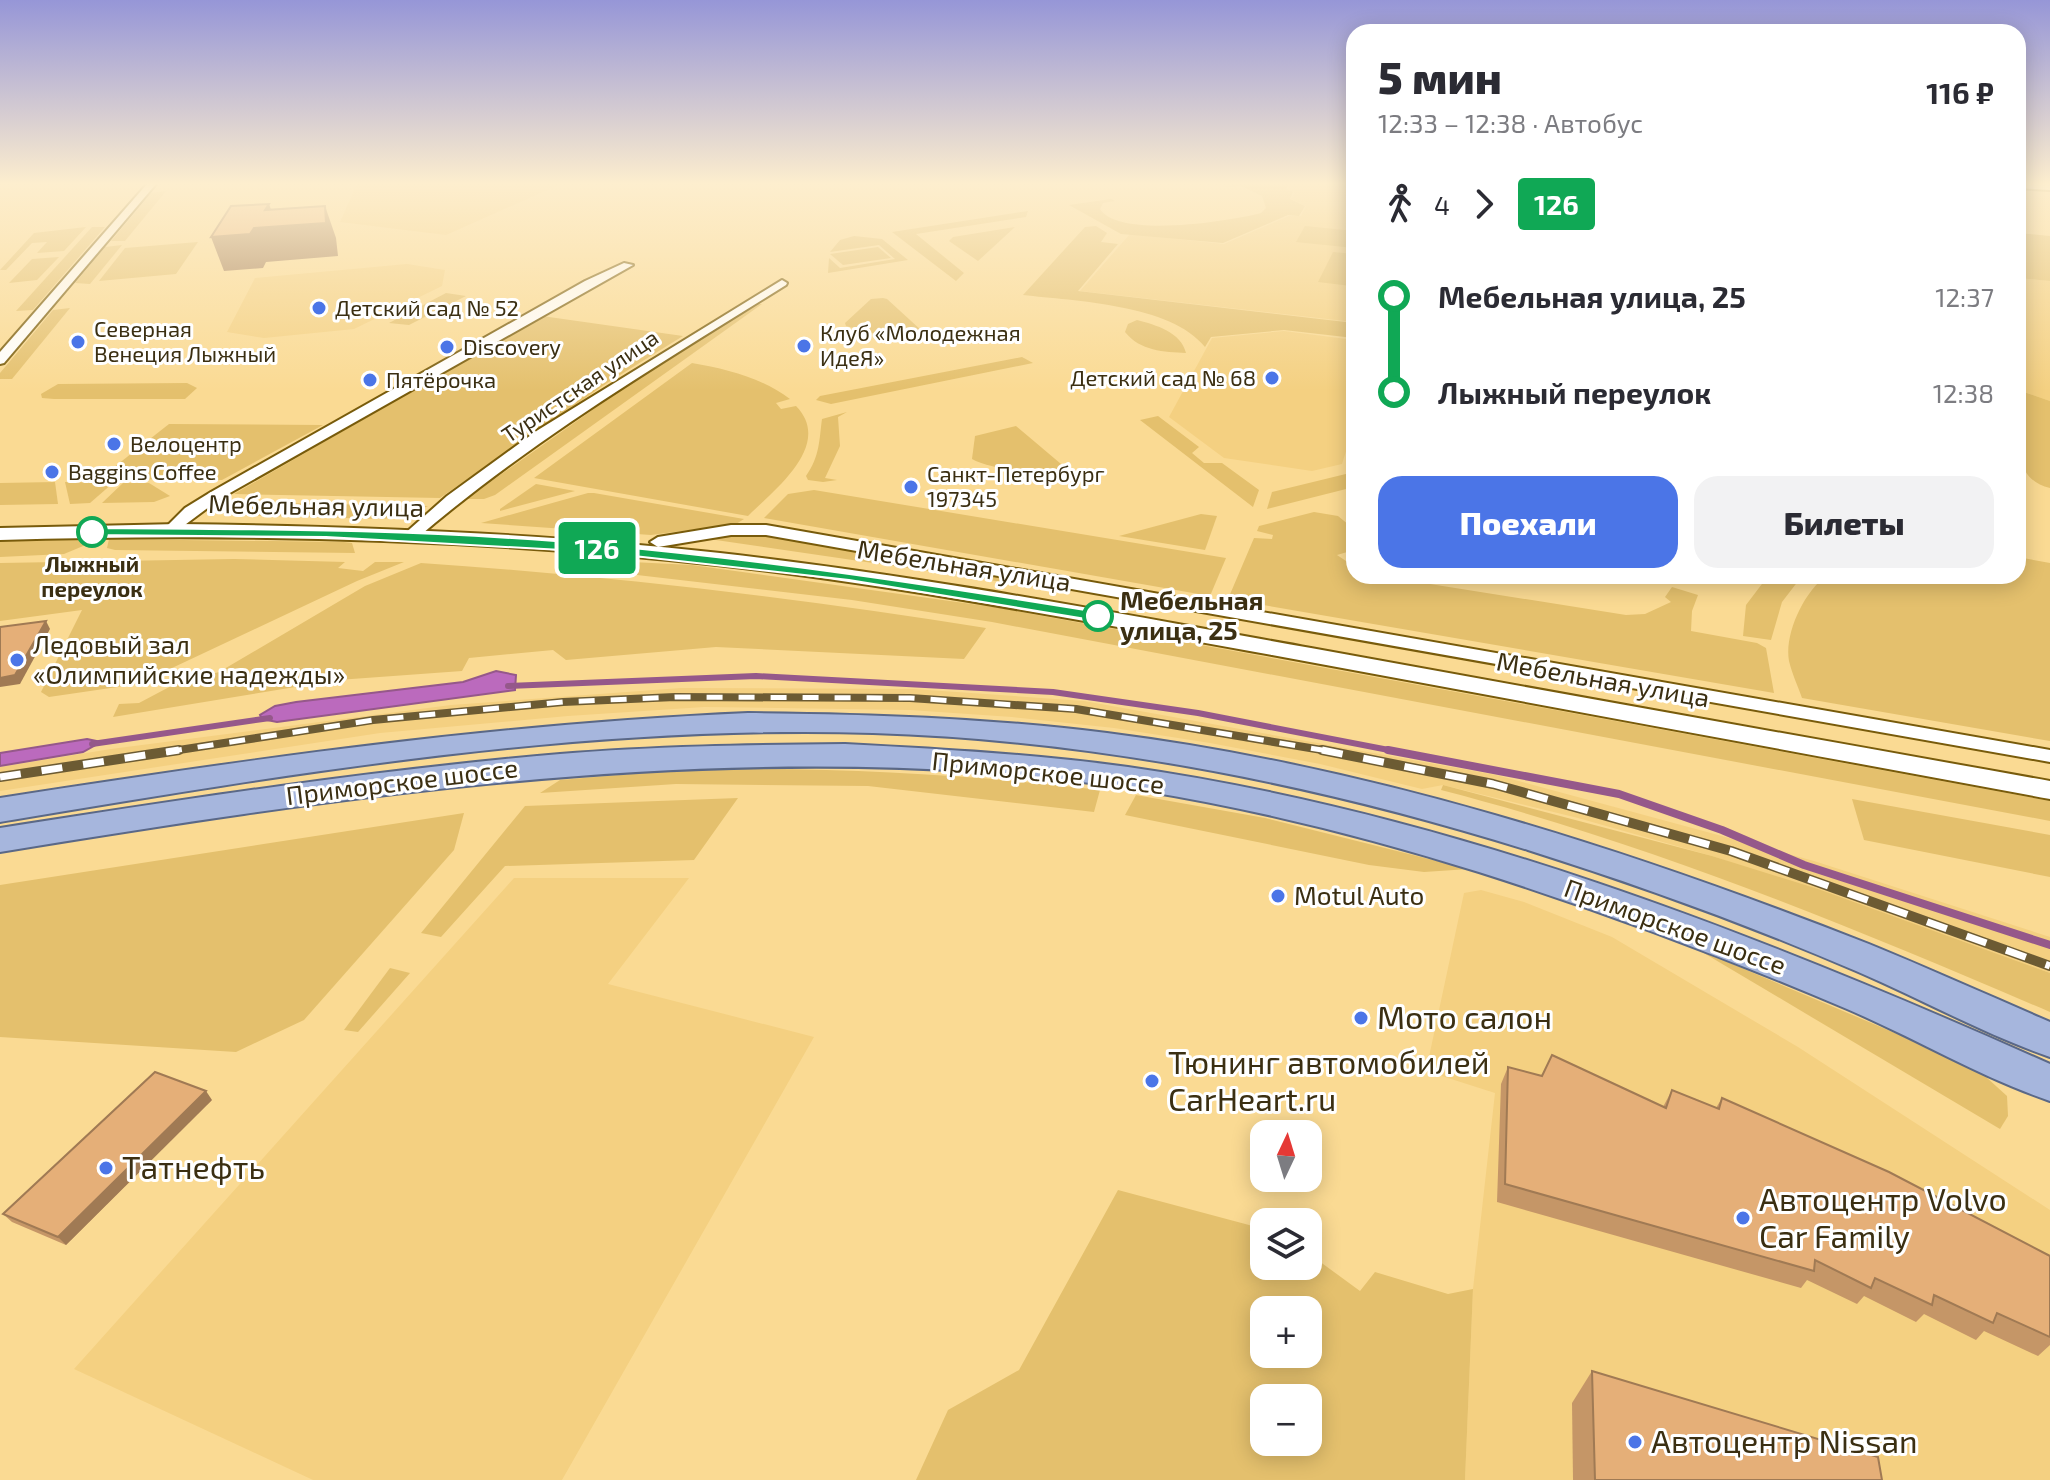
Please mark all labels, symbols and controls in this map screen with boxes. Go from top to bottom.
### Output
text: 5 мин [1378,50,1502,103]
text: 116 ₽ [1926,74,1994,110]
text: 12:33 – 12:38 · Автобус [1378,107,1643,138]
icon: walk [1378,182,1422,226]
icon: forward [1462,182,1506,226]
text: 126 [1534,187,1579,221]
text: 4 [1434,189,1450,220]
text: Мебельная улица, 25 [1438,278,1746,314]
text: 12:37 [1935,281,1994,312]
place label: Детский сад № 52 [335,294,519,320]
marker: Детский сад № 52 [310,299,328,317]
place label: Северная Венеция Лыжный [94,315,276,366]
place label: Клуб «Молодежная ИдеЯ» [820,319,1021,370]
street label: Туристская улица [496,323,663,448]
marker: Северная Венеция Лыжный [69,333,87,351]
place label: Discovery [463,333,561,359]
marker: Клуб «Молодежная ИдеЯ» [795,337,813,355]
marker: Discovery [438,338,456,356]
place label: Детский сад № 68 [1070,364,1256,390]
place label: Пятёрочка [386,366,496,392]
marker: Детский сад № 68 [1263,369,1281,387]
marker: Пятёрочка [361,371,379,389]
text: Лыжный переулок [1438,374,1711,410]
text: 12:38 [1933,377,1994,408]
place label: Велоцентр [130,430,242,456]
marker: Велоцентр [105,435,123,453]
place label: Baggins Coffee [68,458,217,484]
place label: Санкт-Петербург 197345 [927,460,1105,511]
marker: Baggins Coffee [43,463,61,481]
button: Поехали [1378,476,1678,568]
button: Билеты [1694,476,1994,568]
marker: Санкт-Петербург 197345 [902,478,920,496]
street label: Мебельная улица [208,487,424,523]
marker: Лыжный переулок [77,517,107,547]
line badge: 126 [551,522,643,574]
text: 126 [575,531,619,565]
street label: Мебельная улица [855,532,1073,598]
place label: Лыжный переулок [41,550,143,601]
place label: Мебельная улица, 25 [1120,584,1263,645]
marker: Мебельная улица, 25 [1083,601,1113,631]
place label: Ледовый зал «Олимпийские надежды» [33,628,345,689]
street label: Мебельная улица [1494,645,1712,714]
marker: Ледовый зал «Олимпийские надежды» [8,651,26,669]
street label: Приморское шоссе [930,744,1166,799]
street label: Приморское шоссе [284,751,520,810]
street label: Приморское шоссе [1560,871,1791,980]
place label: Motul Auto [1294,879,1424,910]
marker: Motul Auto [1269,887,1287,905]
place label: Мото салон [1377,997,1552,1035]
marker: Мото салон [1352,1009,1370,1027]
place label: Тюнинг автомобилей CarHeart.ru [1168,1042,1490,1117]
marker: Тюнинг автомобилей CarHeart.ru [1143,1072,1161,1090]
north arrow [1250,1120,1322,1192]
map controls [1250,1120,1322,1456]
place label: Татнефть [122,1147,265,1185]
marker: Татнефть [97,1159,115,1177]
place label: Автоцентр Volvo Car Family [1759,1179,2007,1254]
button: layers [1250,1208,1322,1280]
marker: Автоцентр Volvo Car Family [1734,1209,1752,1227]
button: + [1250,1296,1322,1368]
button: − [1250,1384,1322,1456]
place label: Автоцентр Nissan [1651,1421,1918,1459]
marker: Автоцентр Nissan [1626,1433,1644,1451]

